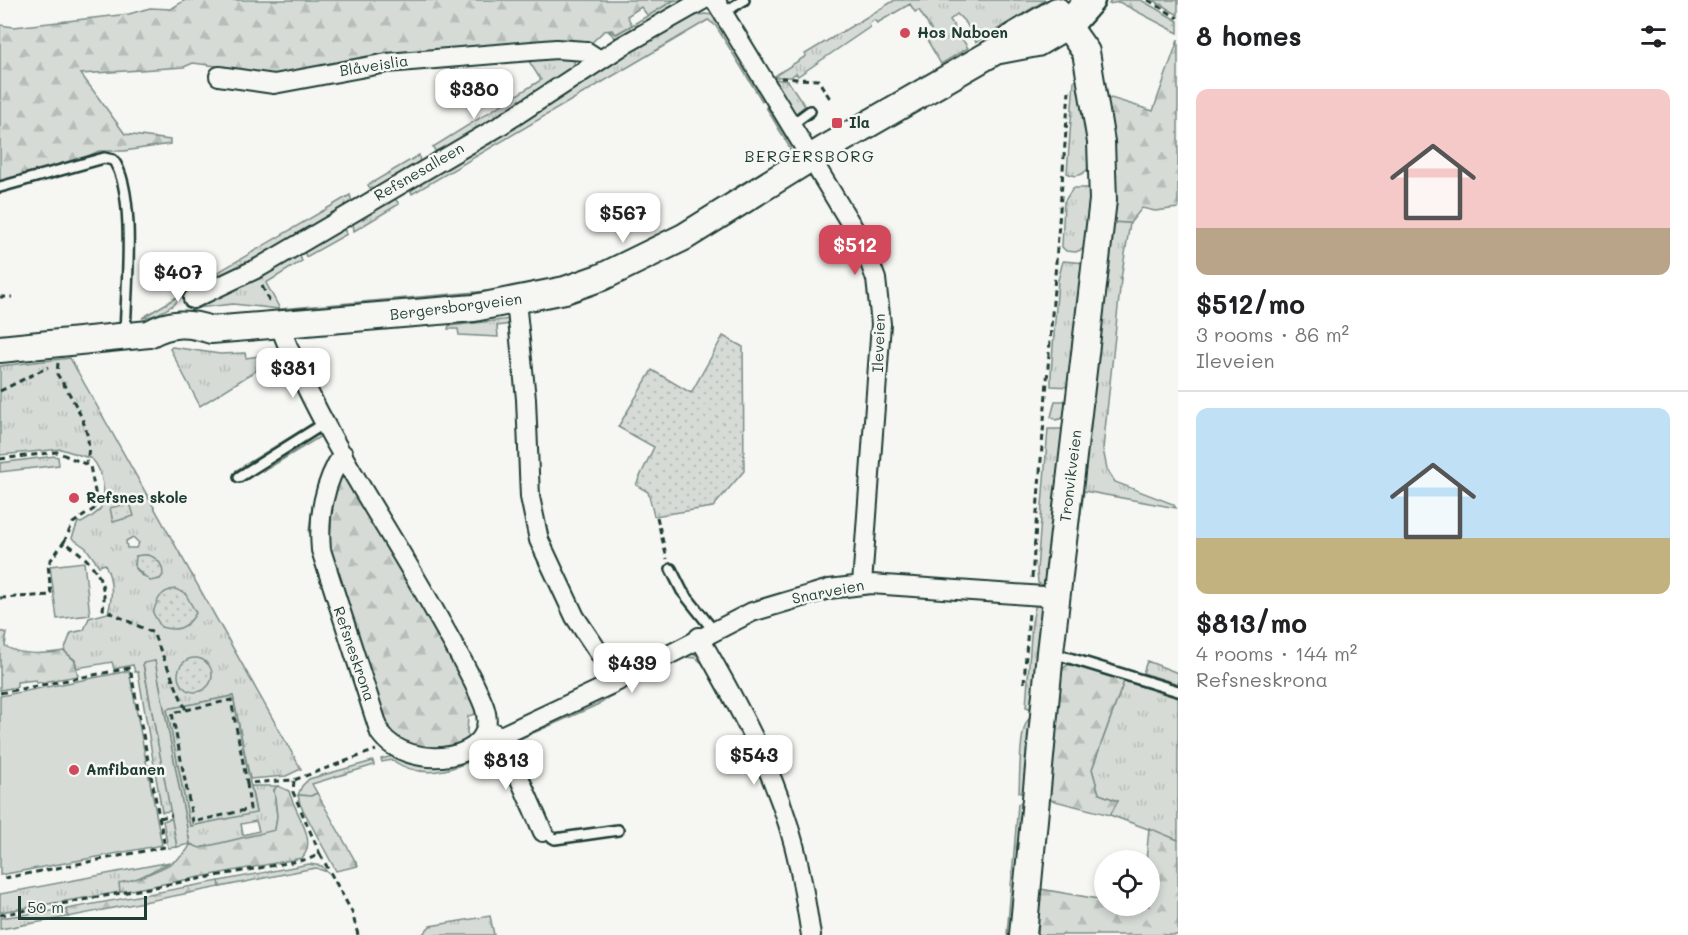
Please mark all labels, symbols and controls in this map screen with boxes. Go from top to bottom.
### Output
text: 8 homes [1196,19,1302,53]
icon: filters [1637,20,1670,53]
place label: Hos Naboen [917,22,1008,42]
marker: Hos Naboen [898,26,912,40]
street label: Blåveislia [338,50,410,80]
pin: $380 [438,69,510,120]
text: $380 [449,75,499,101]
place label: Ila [849,112,870,132]
marker: Ila [830,116,844,130]
icon: home [1379,128,1487,236]
street label: Refsnesalleen [370,137,467,205]
district label: BERGERSBORG [745,145,875,166]
pin: $567 [587,193,659,244]
text: $567 [599,199,647,225]
pin: $512 [819,225,891,276]
text: $512 [833,231,877,257]
pin: $407 [142,252,214,303]
text: $407 [153,258,203,284]
text: $512/mo [1196,287,1305,321]
street label: Bergersborgveien [389,288,523,324]
street label: Ileveien [867,313,889,373]
text: 3 rooms · 86 m² [1196,321,1349,347]
text: Ileveien [1196,347,1275,373]
pin: $381 [257,348,329,399]
text: $381 [270,354,316,380]
street label: Tronvikveien [1054,429,1086,523]
icon: home [1379,447,1487,555]
place label: Refsnes skole [86,487,188,507]
marker: Refsnes skole [67,491,81,505]
street label: Snarveien [790,574,866,608]
street label: Refsneskrona [329,604,381,704]
text: $813/mo [1196,606,1307,640]
text: 4 rooms · 144 m² [1196,640,1357,666]
pin: $439 [596,643,668,694]
text: $439 [607,649,657,675]
text: Refsneskrona [1196,666,1328,692]
pin: $543 [718,735,790,786]
pin: $813 [470,740,542,791]
text: $543 [730,741,778,767]
text: $813 [483,746,529,772]
place label: Amfibanen [86,759,165,779]
marker: Amfibanen [67,763,81,777]
map controls [1094,850,1160,916]
button: locate [1094,850,1160,916]
scale bar [18,893,147,920]
text: 50 m [27,896,64,917]

